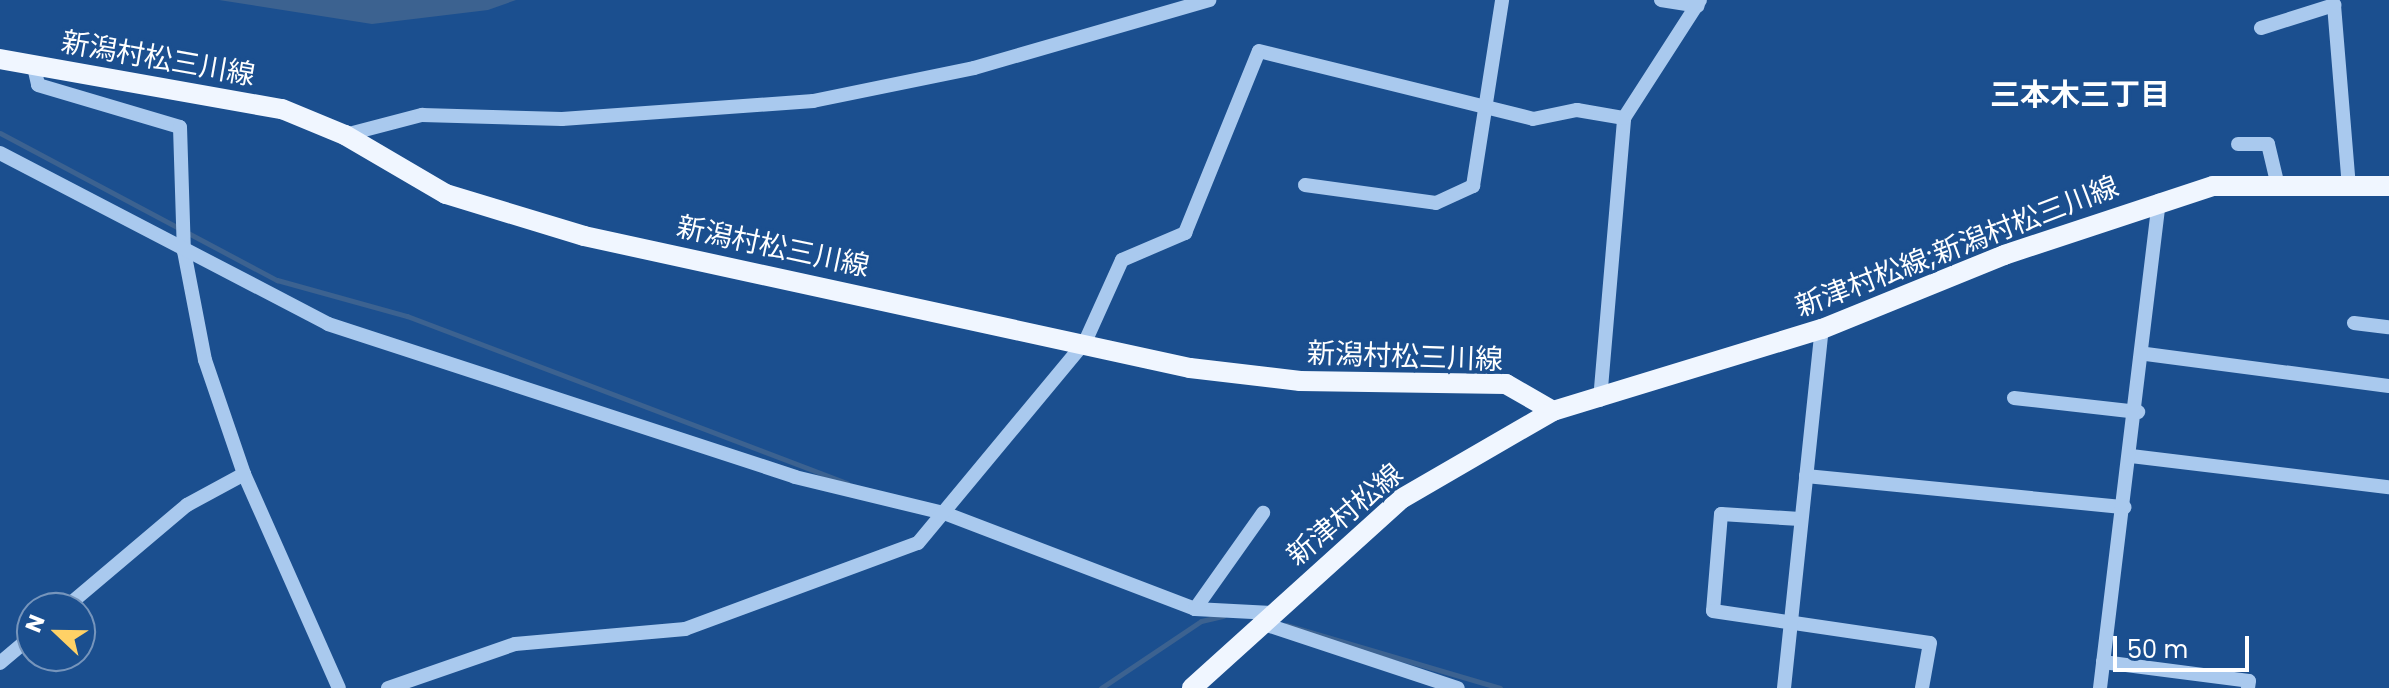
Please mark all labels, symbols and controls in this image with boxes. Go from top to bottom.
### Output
street label: 新潟村松三川線 [59,25,257,93]
district label: 三本木三丁目 [1990,77,2170,113]
street label: 新津村松線;新潟村松三川線 [1791,170,2123,324]
street label: 新潟村松三川線 [674,210,872,284]
street label: 新潟村松三川線 [1306,337,1504,377]
street label: 新津村松線 [1281,457,1409,573]
north arrow [16,592,96,672]
text: N [18,610,53,637]
scale bar [2117,620,2253,670]
text: 50 m [2127,633,2188,666]

